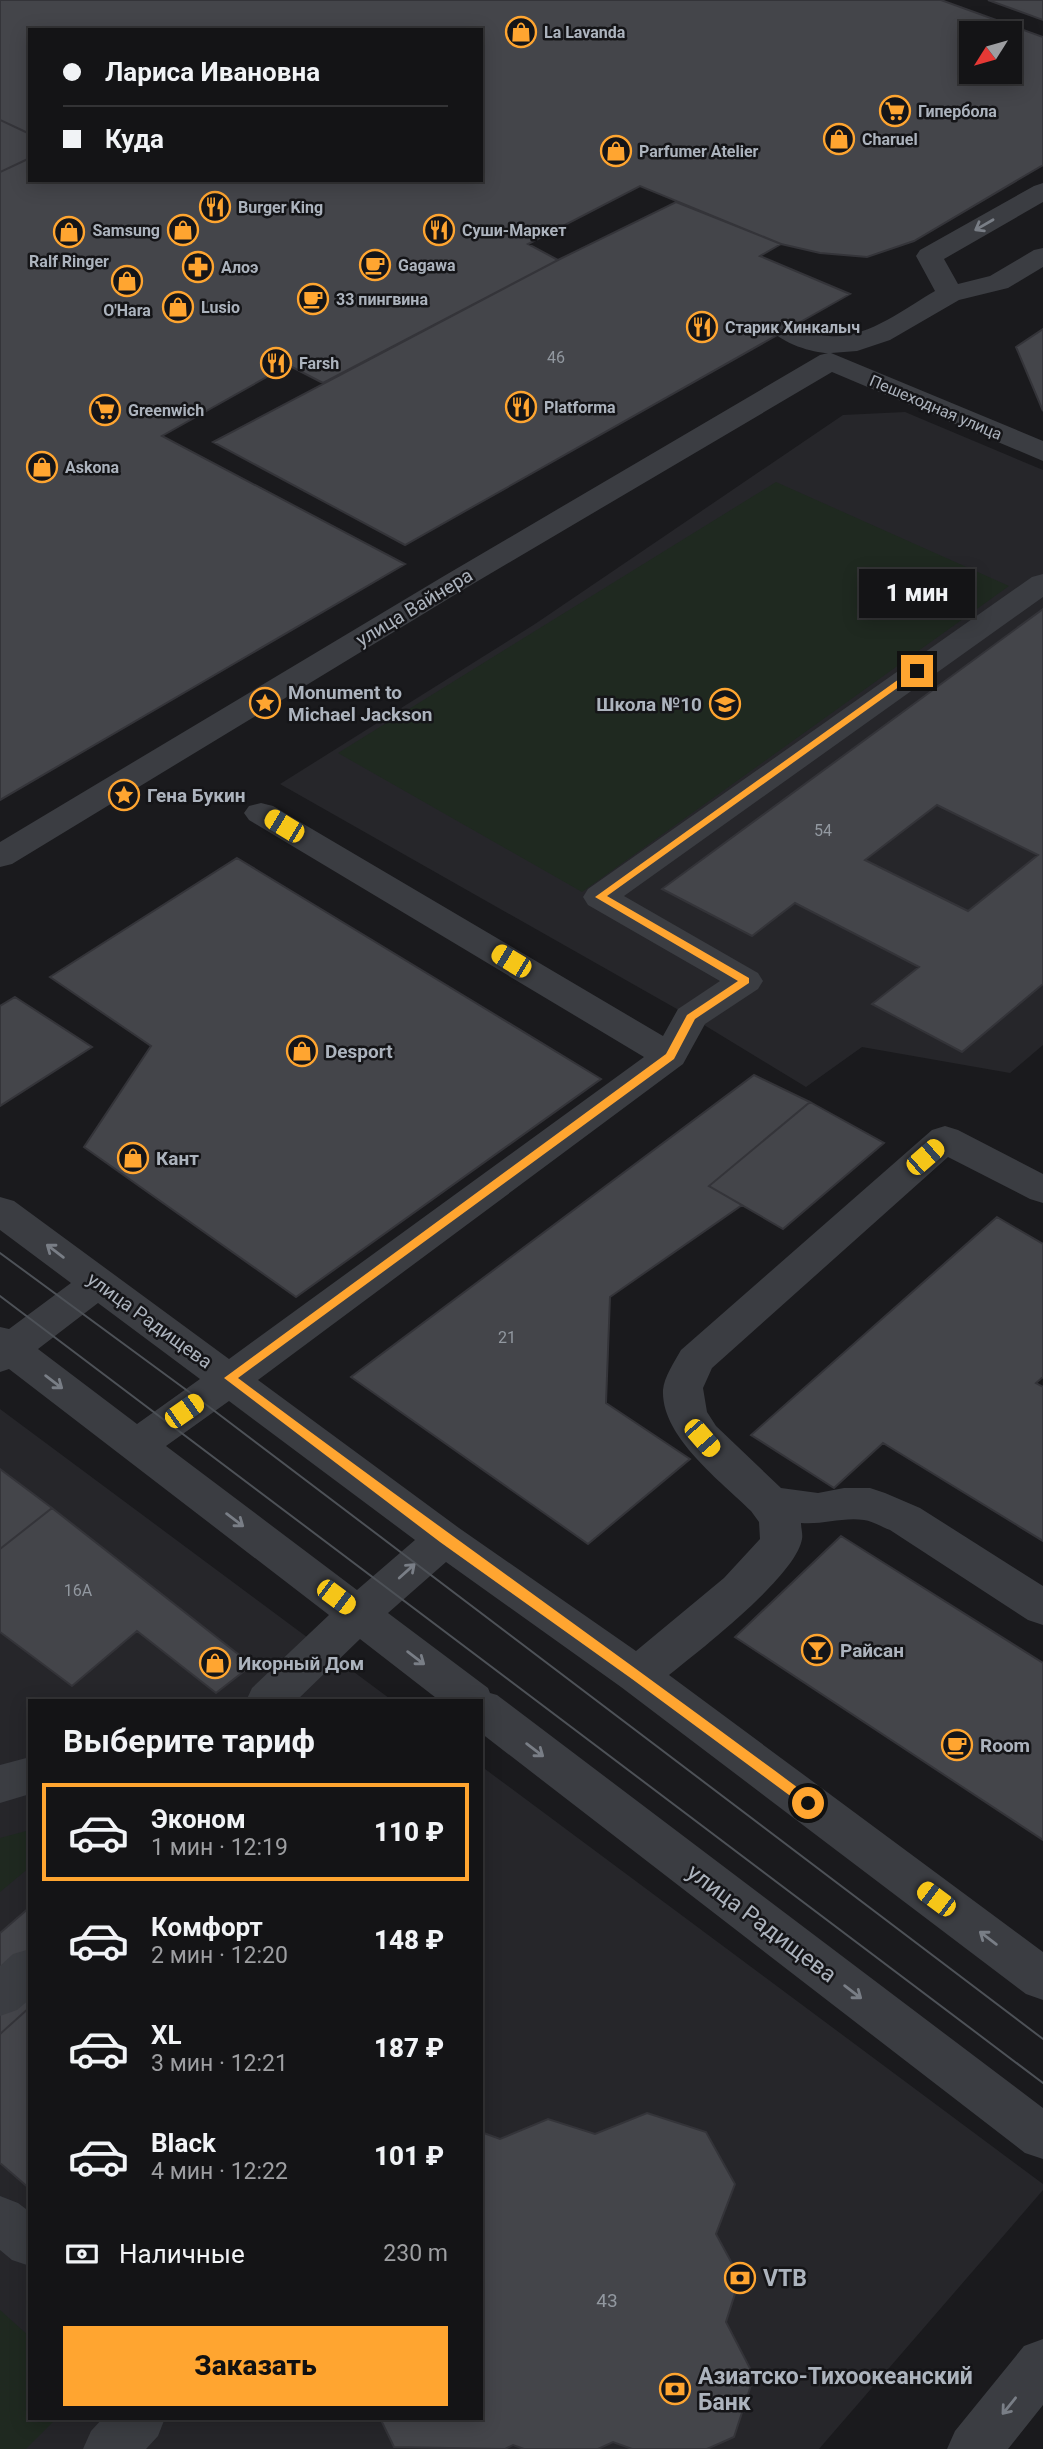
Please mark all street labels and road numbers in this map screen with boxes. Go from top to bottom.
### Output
street label: Пешеходная улица [867,371,1005,444]
street label: улица Вайнера [352,564,477,651]
street label: улица Радищева [83,1267,217,1373]
street label: улица Радищева [682,1858,842,1988]

